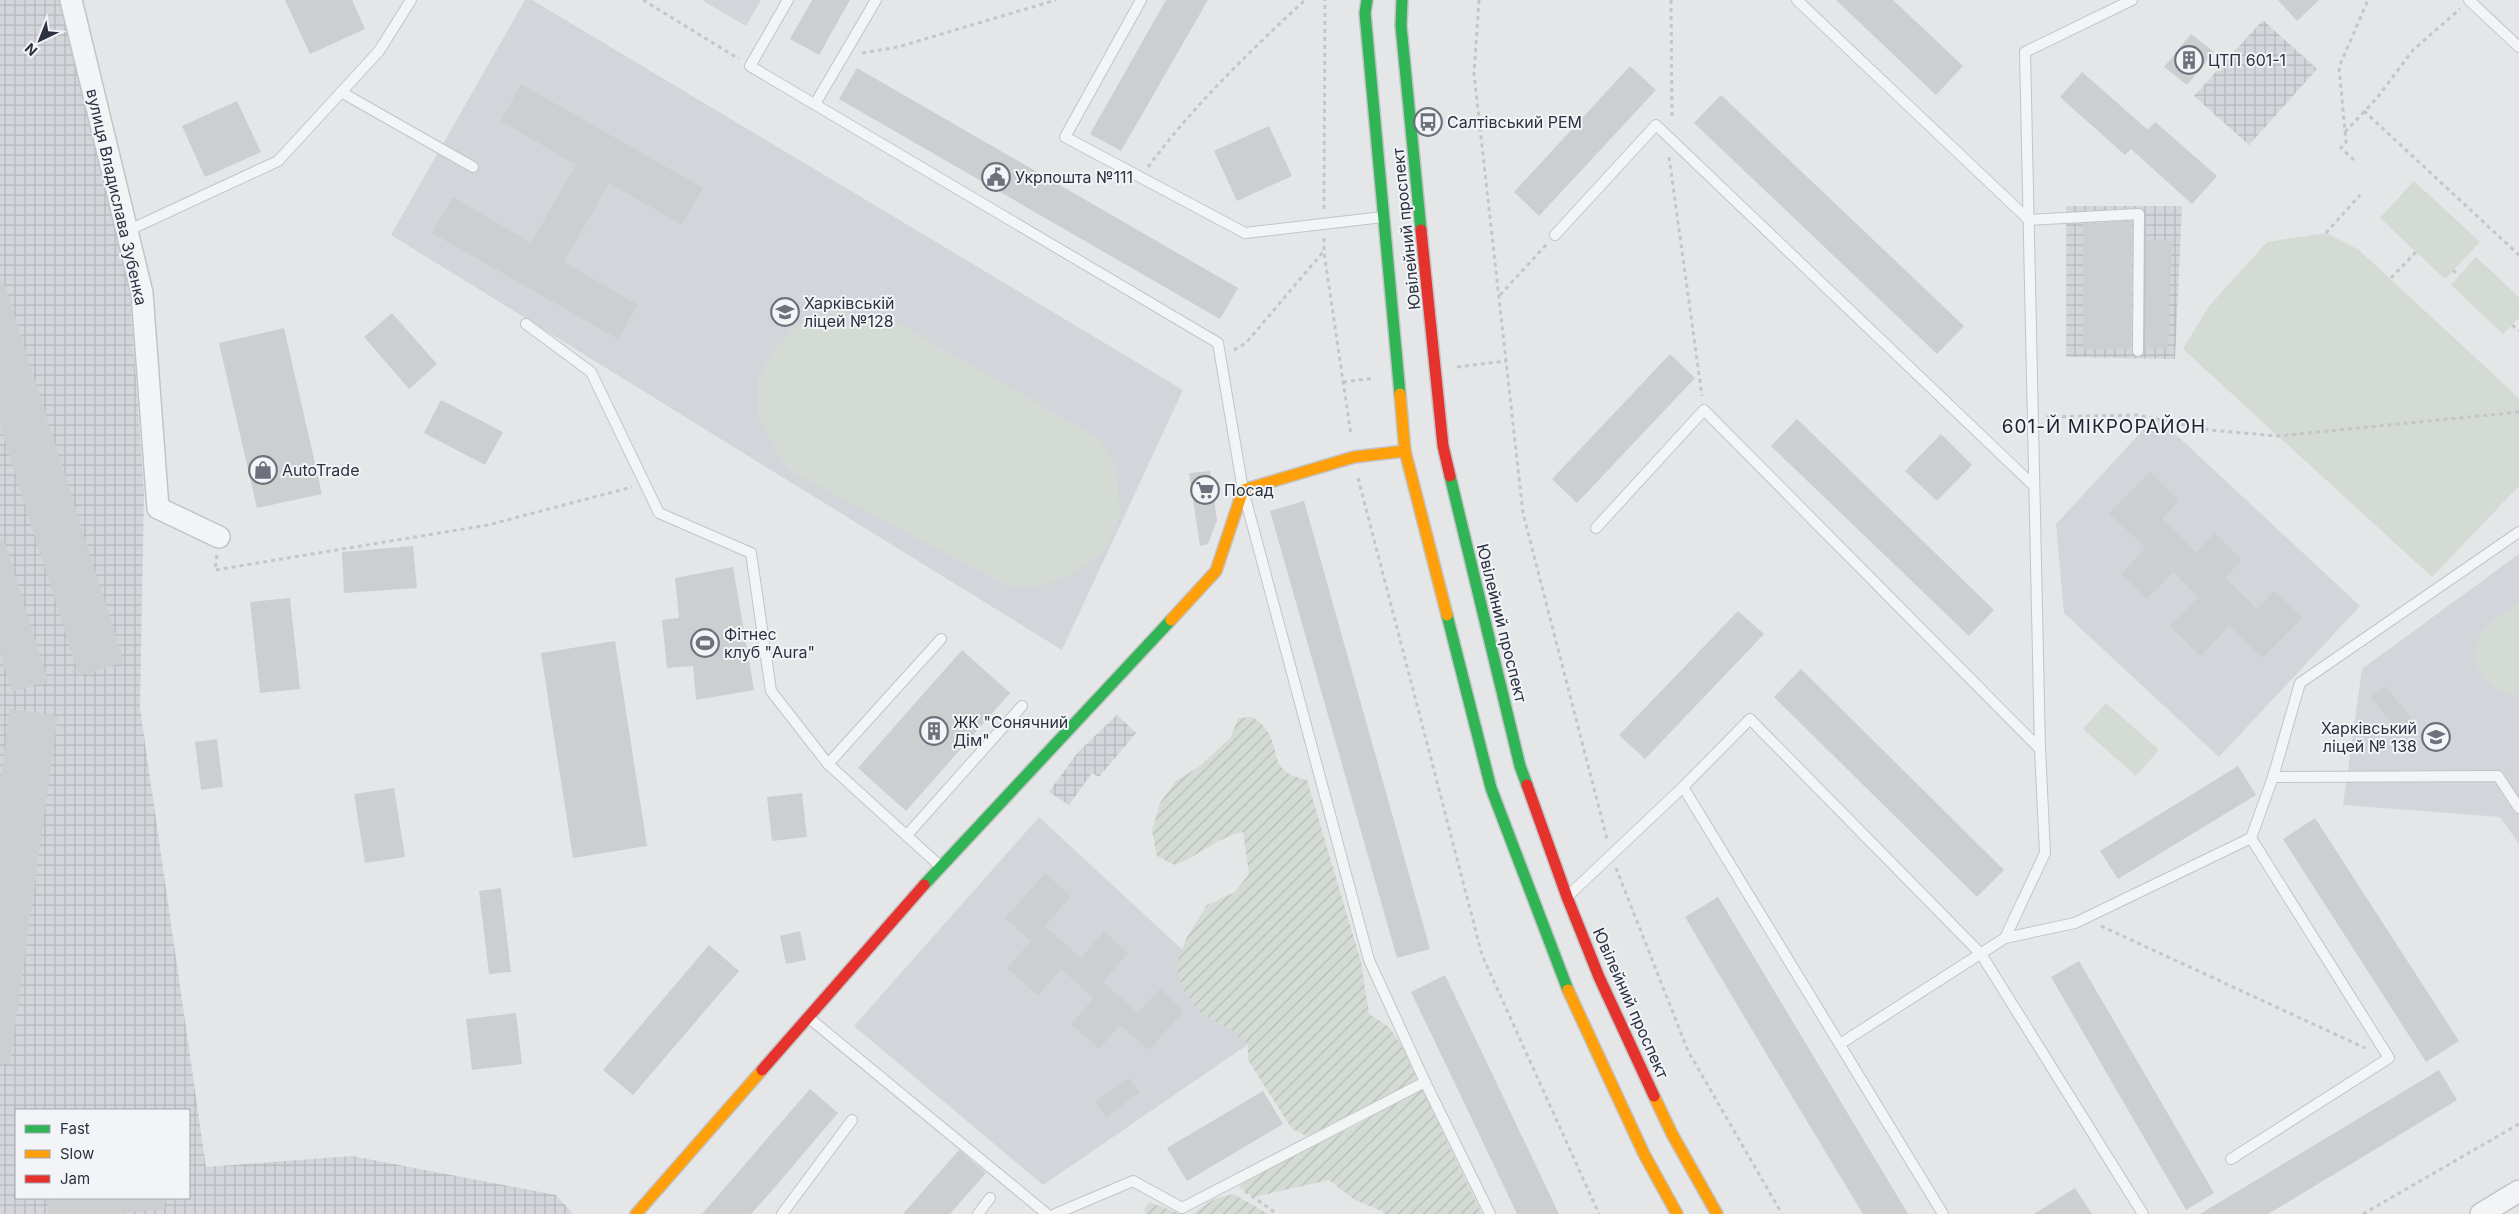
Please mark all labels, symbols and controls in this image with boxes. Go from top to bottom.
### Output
north arrow [15,15,65,65]
text: N [21,40,40,60]
building icon: ЦТП 601-1 [2174,45,2204,75]
place label: ЦТП 601-1 [2208,50,2286,70]
street label: вулиця Владислава Зубенка [82,87,152,307]
bus stop icon: Салтівський РЕМ [1413,107,1443,137]
place label: Салтівський РЕМ [1447,112,1582,132]
street label: Ювілейний проспект [1387,146,1424,311]
public building icon: Укрпошта №111 [981,162,1011,192]
place label: Укрпошта №111 [1015,167,1133,187]
place label: Харківській ліцей №128 [804,293,894,331]
school or university icon: Харківській ліцей №128 [770,297,800,327]
district label: 601-Й МІКРОРАЙОН [2002,414,2206,438]
shop icon: AutoTrade [248,455,278,485]
place label: AutoTrade [282,460,359,480]
supermarket icon: Посад [1190,475,1220,505]
place label: Посад [1224,480,1274,500]
street label: Ювілейний проспект [1473,542,1532,705]
place label: Фітнес клуб "Aura" [724,624,815,662]
sports icon: Фітнес клуб "Aura" [690,628,720,658]
place label: ЖК "Сонячний Дім" [953,712,1068,750]
building icon: ЖК "Сонячний Дім" [919,716,949,746]
place label: Харківський ліцей № 138 [2321,718,2417,756]
school or university icon: Харківський ліцей № 138 [2421,722,2451,752]
street label: Ювілейний проспект [1589,925,1673,1082]
legend [15,1109,190,1199]
text: Fast [60,1119,90,1138]
text: Slow [60,1144,94,1163]
text: Jam [60,1169,90,1188]

